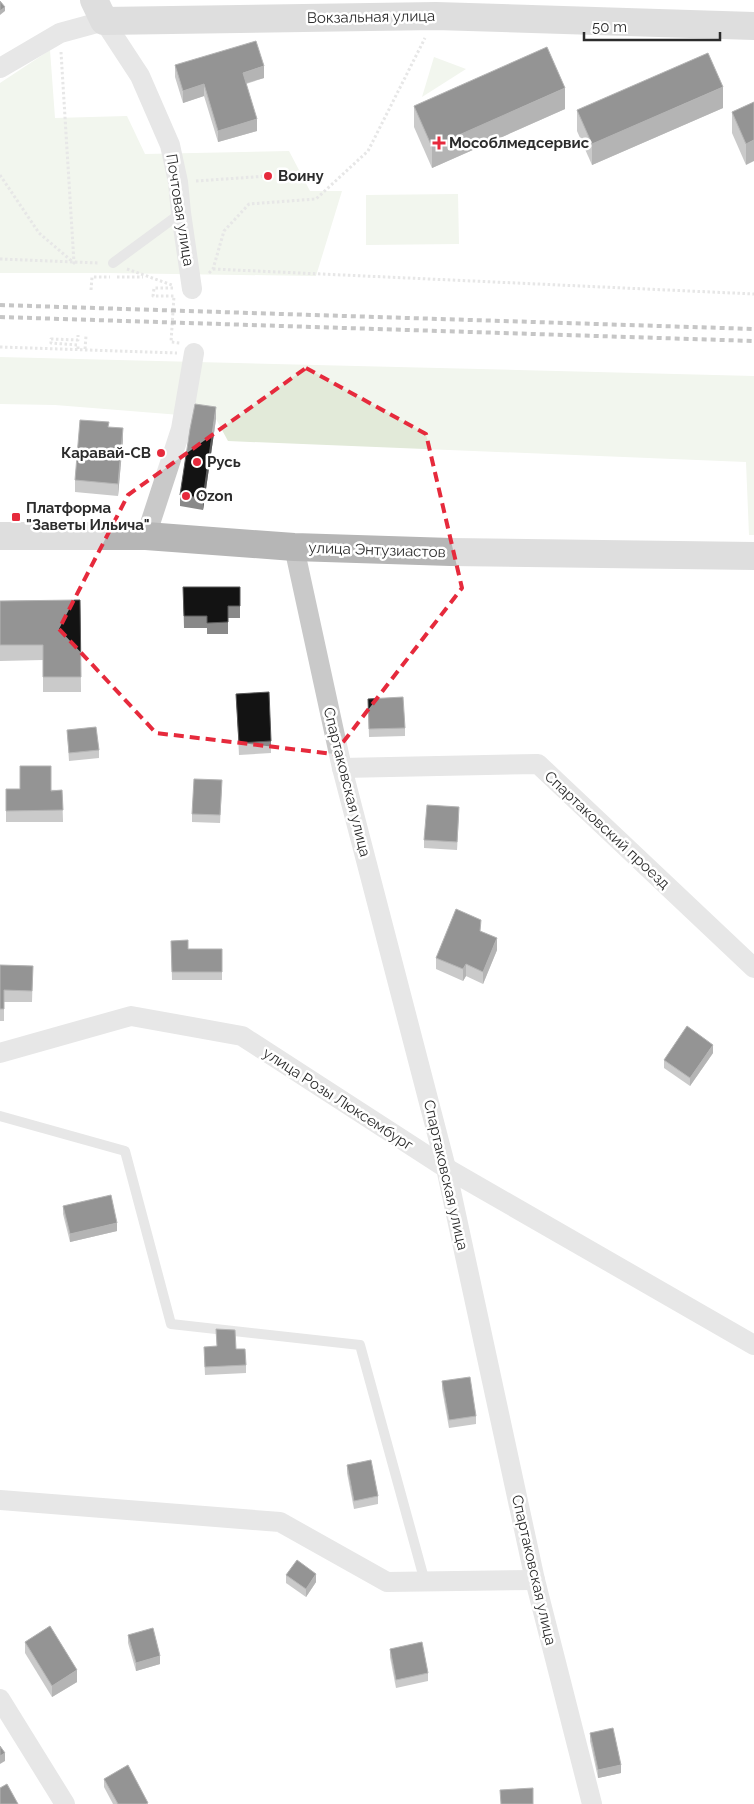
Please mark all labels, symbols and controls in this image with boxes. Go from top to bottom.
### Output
street label: Вокзальная улица [307,7,435,27]
scale bar [584,10,720,42]
text: 50 m [592,18,627,36]
place label: Мособлмедсервис [449,134,590,152]
marker: Мособлмедсервис [433,137,445,149]
street label: Почтовая улица [162,153,198,267]
place label: Воину [278,167,324,185]
marker: Воину [262,170,274,182]
place label: Каравай-СВ [61,444,151,462]
marker: Каравай-СВ [155,447,167,459]
place label: Русь [207,453,241,471]
marker: Русь [191,456,203,468]
place label: Ozon [196,487,233,505]
marker: Ozon [180,490,192,502]
place label: Платформа "Заветы Ильича" [26,499,150,534]
marker: Платформа "Заветы Ильича" [10,511,22,523]
street label: улица Энтузиастов [308,539,446,561]
street label: Спартаковская улица [320,705,374,859]
street label: Спартаковский проезд [541,767,674,893]
street label: улица Розы Люксембург [260,1044,416,1154]
street label: Спартаковская улица [420,1098,472,1252]
street label: Спартаковская улица [508,1493,560,1647]

